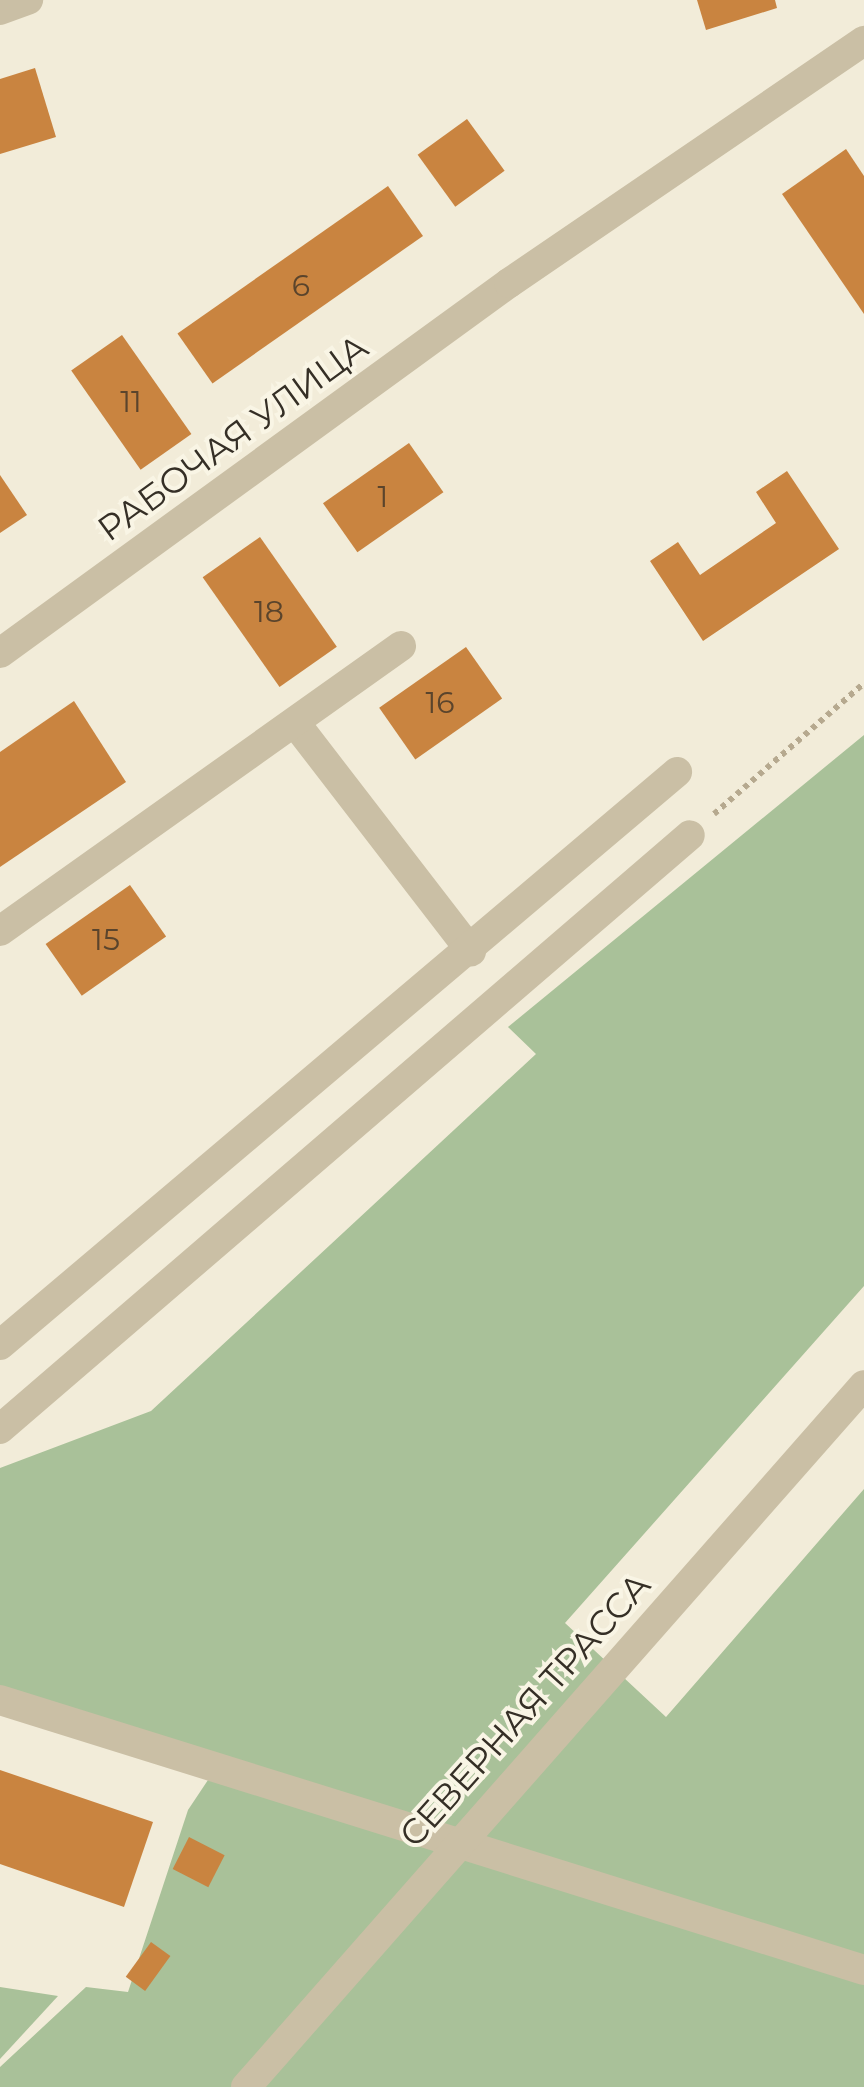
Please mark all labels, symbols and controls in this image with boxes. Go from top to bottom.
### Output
house number: 6 [292,268,310,304]
street label: РАБОЧАЯ УЛИЦА [90,326,376,550]
house number: 11 [120,384,142,420]
house number: 1 [378,479,388,515]
house number: 18 [254,594,284,630]
house number: 16 [425,685,455,721]
house number: 15 [92,922,120,958]
street label: СЕВЕРНАЯ ТРАССА [391,1564,659,1856]

